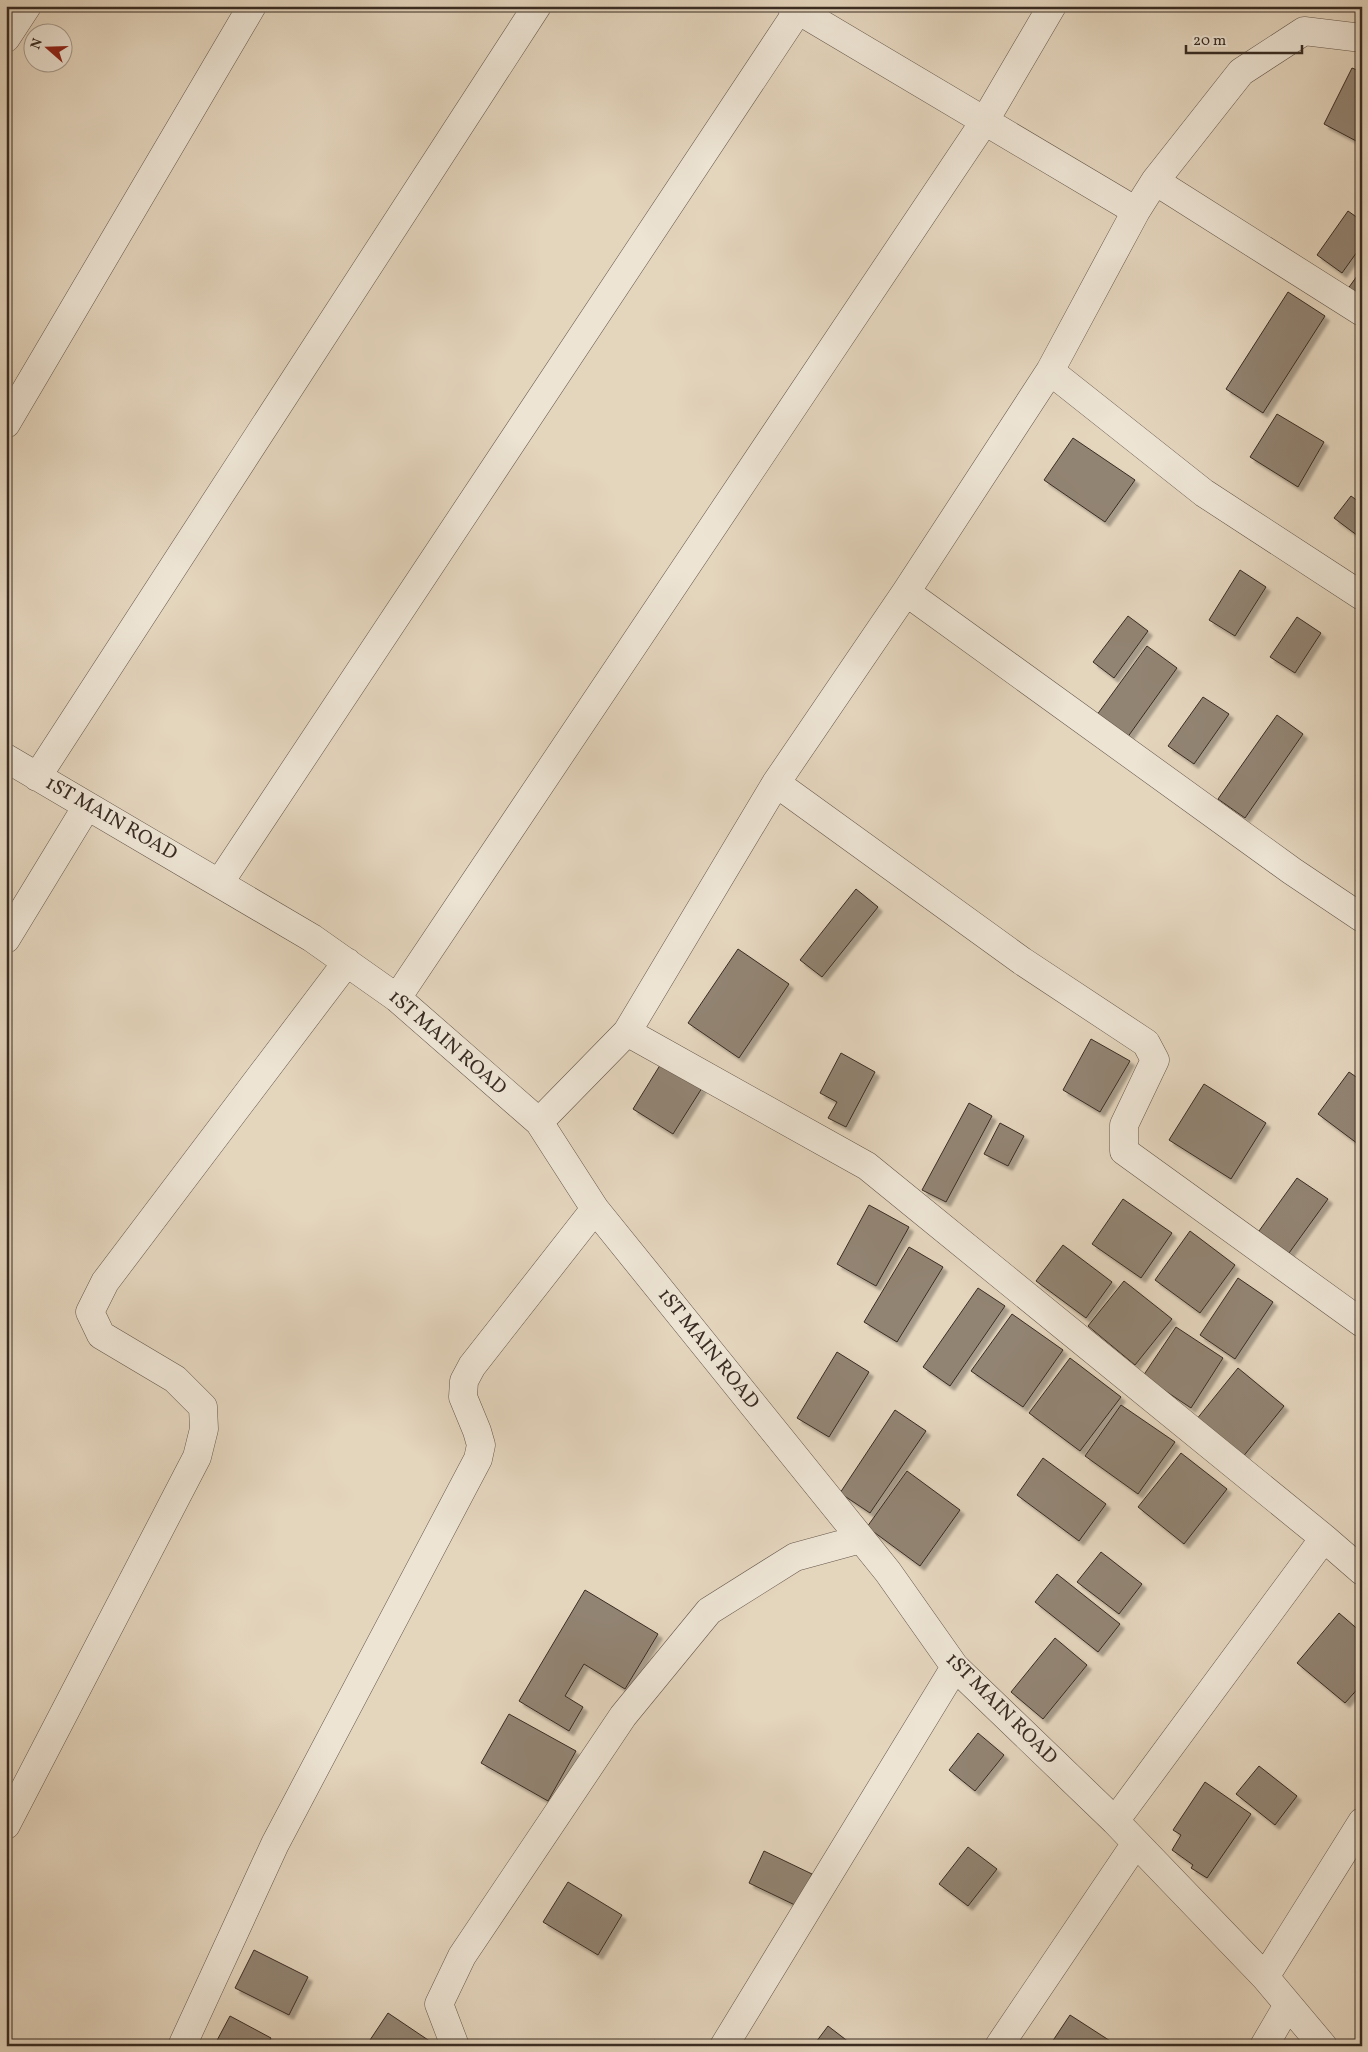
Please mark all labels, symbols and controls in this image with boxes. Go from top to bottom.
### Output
north arrow [22,22,72,72]
scale bar [1186,22,1302,54]
text: 20 m [1193,31,1226,52]
text: N [27,36,48,52]
street label: 1ST MAIN ROAD [40,770,182,868]
street label: 1ST MAIN ROAD [382,984,512,1102]
street label: 1ST MAIN ROAD [650,1283,766,1415]
street label: 1ST MAIN ROAD [939,1647,1063,1771]

